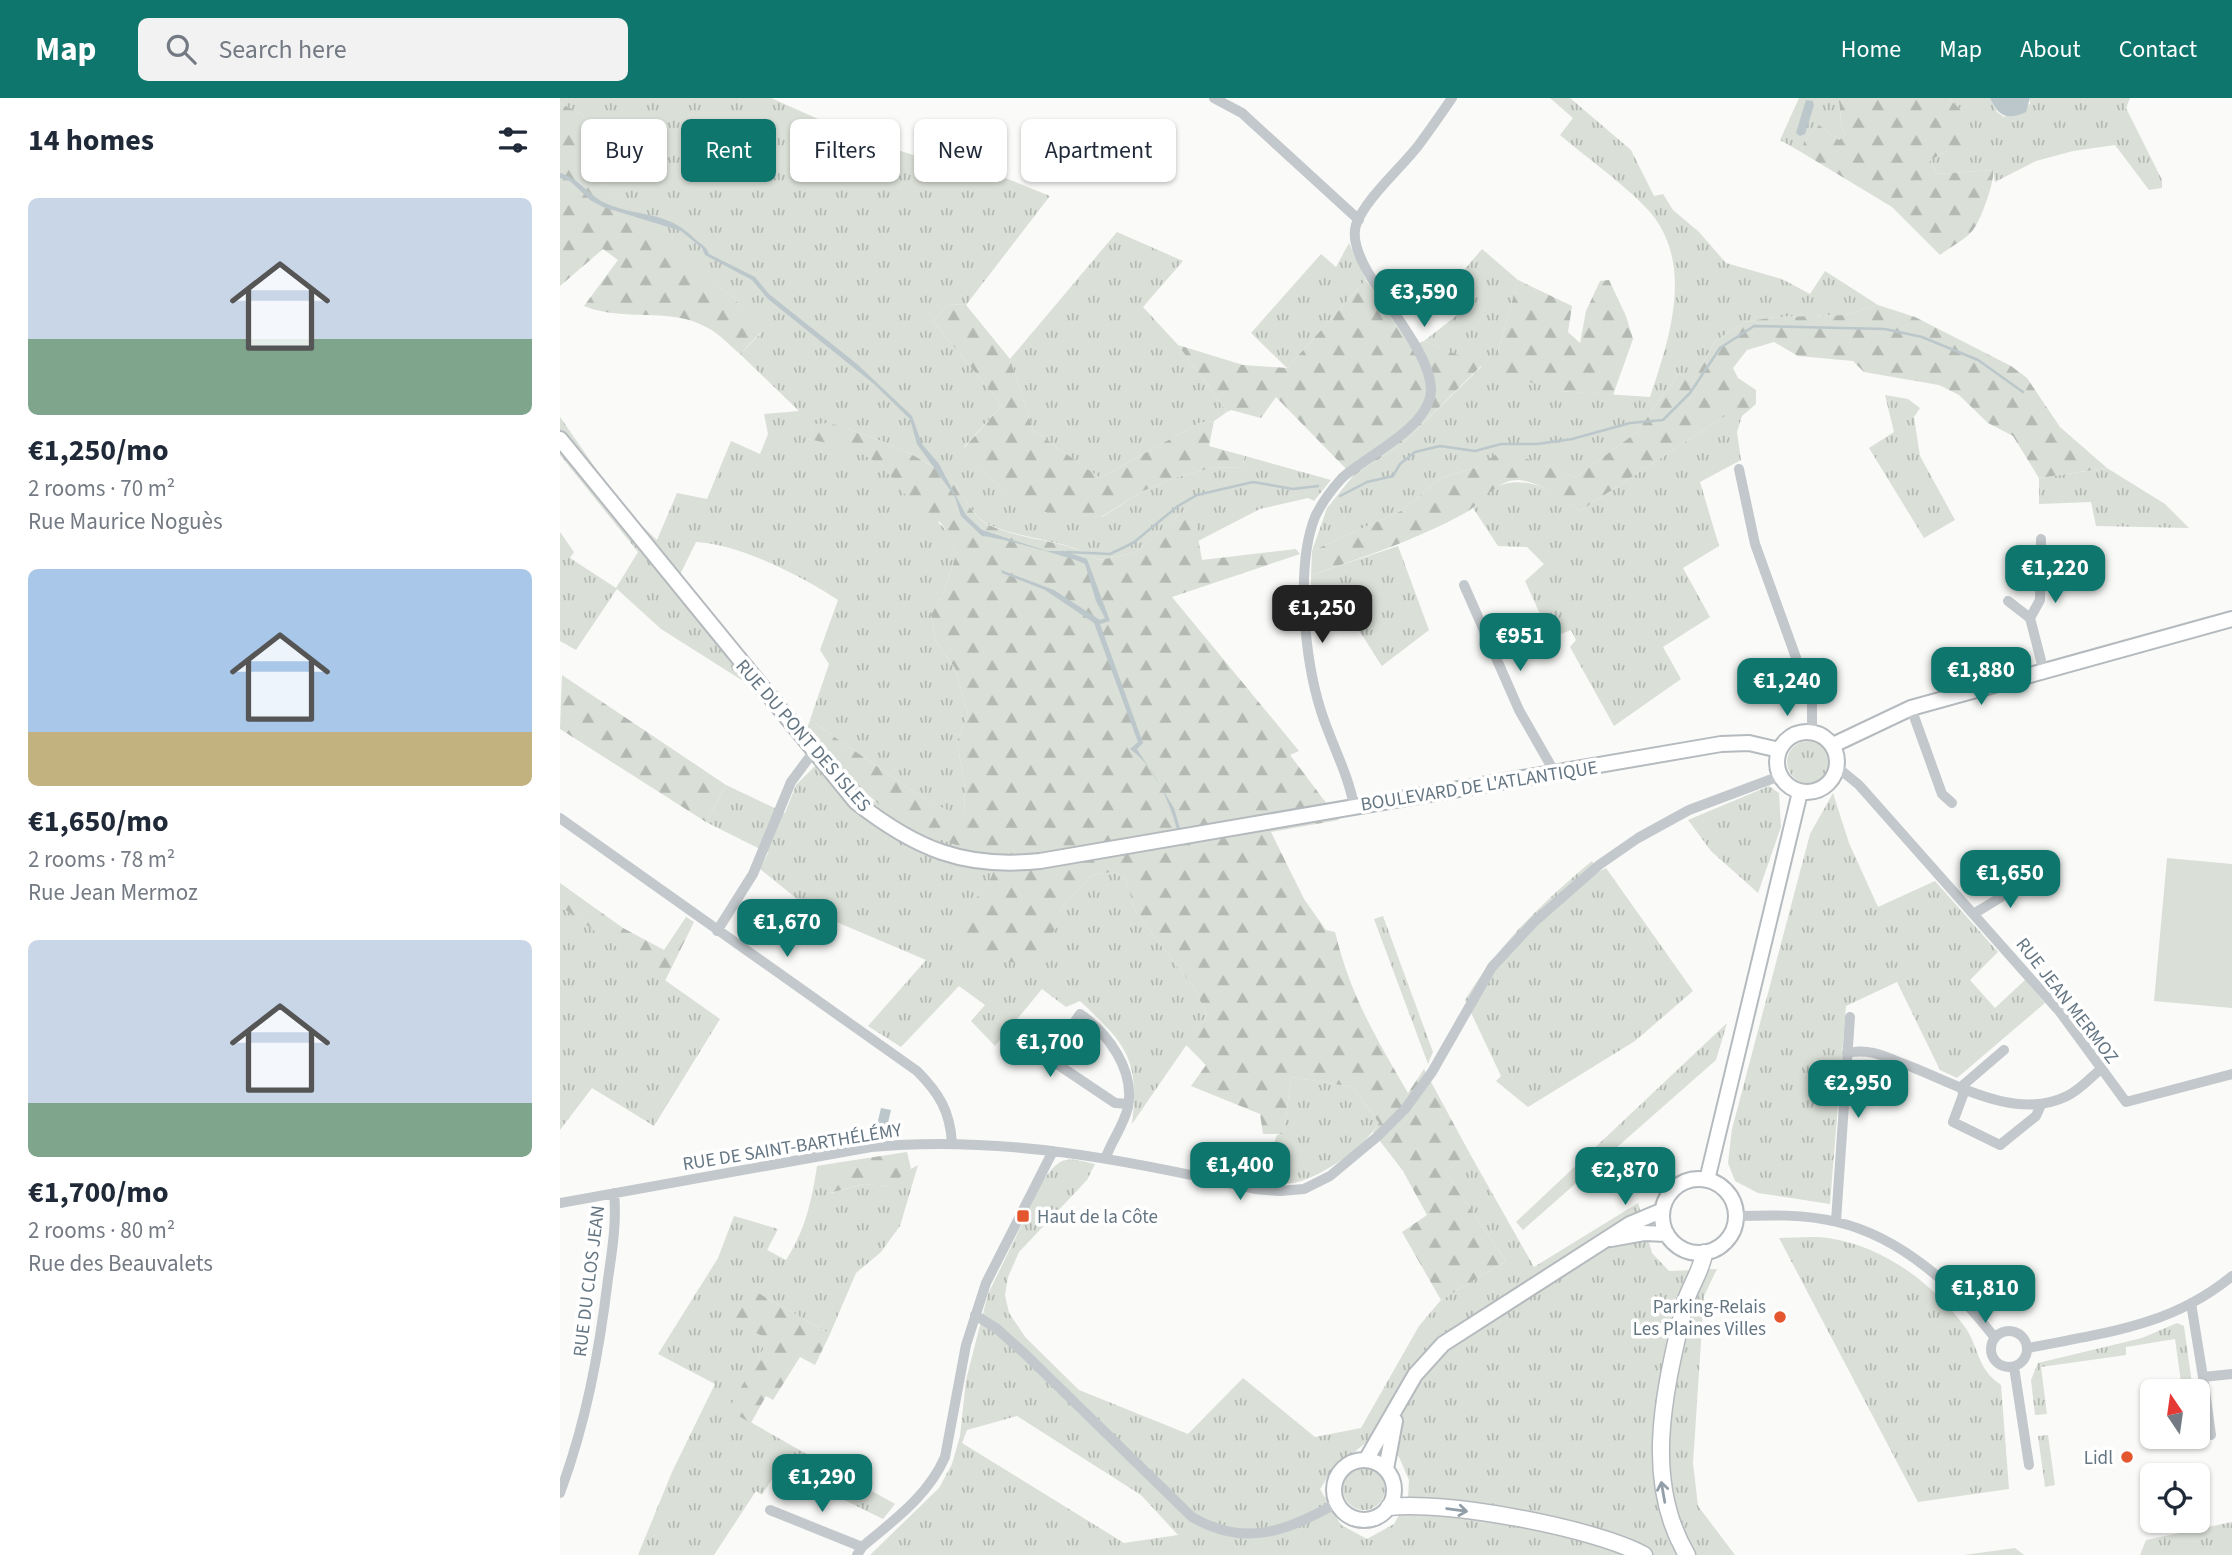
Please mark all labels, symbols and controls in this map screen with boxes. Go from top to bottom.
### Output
search box [138,18,628,81]
text: Map [35,26,96,73]
icon: search [162,30,200,68]
text: Search here [218,31,347,68]
text: Home [1841,32,1901,67]
text: Map [1939,32,1982,67]
text: About [2020,32,2081,67]
text: Contact [2119,32,2197,67]
text: 14 homes [28,119,154,162]
chip: Buy [581,119,667,182]
chip: Rent [681,119,776,182]
chip: Filters [790,119,900,182]
chip: New [914,119,1007,182]
chip: Apartment [1021,119,1176,182]
icon: filters [494,121,532,159]
icon: home [217,243,343,369]
pin: €3,590 [1367,270,1481,329]
text: €3,590 [1390,275,1458,308]
text: €1,250/mo [28,429,169,472]
text: 2 rooms · 70 m² [28,472,175,505]
text: Rue Maurice Noguès [28,505,223,538]
pin: €1,220 [1998,546,2112,605]
text: €1,220 [2021,551,2089,584]
pin: €1,250 [1265,586,1379,645]
text: €1,250 [1288,591,1356,624]
icon: home [217,614,343,740]
pin: €951 [1479,614,1561,673]
text: €951 [1496,619,1544,652]
pin: €1,880 [1924,648,2038,707]
text: €1,880 [1947,653,2015,686]
street label: RUE DU PONT DES ISLES [729,654,877,818]
pin: €1,240 [1730,658,1844,718]
text: €1,240 [1753,664,1821,697]
street label: BOULEVARD DE L'ATLANTIQUE [1359,754,1600,819]
text: €1,650/mo [28,800,169,843]
text: 2 rooms · 78 m² [28,843,175,876]
pin: €1,650 [1953,850,2067,910]
text: €1,650 [1976,856,2044,889]
text: Rue Jean Mermoz [28,876,198,909]
pin: €1,670 [730,900,844,959]
text: €1,670 [753,905,821,938]
street label: RUE JEAN MERMOZ [2009,932,2125,1070]
icon: home [217,985,343,1111]
pin: €1,700 [993,1020,1107,1079]
text: €1,700 [1016,1025,1084,1058]
pin: €2,950 [1801,1060,1915,1120]
text: €2,950 [1824,1066,1892,1099]
street label: RUE DE SAINT-BARTHÉLÉMY [681,1117,905,1178]
pin: €1,400 [1183,1142,1297,1202]
text: €1,400 [1206,1148,1274,1181]
pin: €2,870 [1568,1148,1682,1207]
text: €2,870 [1591,1153,1659,1186]
text: €1,700/mo [28,1171,169,1214]
street label: RUE DU CLOS JEAN [567,1204,612,1359]
place label: Haut de la Côte [1037,1204,1158,1231]
marker: Haut de la Côte [1015,1208,1031,1224]
text: 2 rooms · 80 m² [28,1214,175,1247]
text: Rue des Beauvalets [28,1247,213,1280]
pin: €1,810 [1928,1266,2042,1325]
text: €1,810 [1951,1271,2019,1304]
place label: Parking-Relais Les Plaines Villes [1633,1294,1766,1343]
marker: Parking-Relais Les Plaines Villes [1772,1309,1788,1325]
north arrow [2140,1379,2210,1449]
map controls [2140,1379,2210,1533]
place label: Lidl [2084,1445,2113,1472]
marker: Lidl [2119,1449,2135,1465]
pin: €1,290 [765,1454,879,1514]
text: €1,290 [788,1460,856,1493]
button: locate [2140,1463,2210,1533]
one-way arrow [1656,1481,1669,1504]
one-way arrow [1445,1504,1468,1517]

